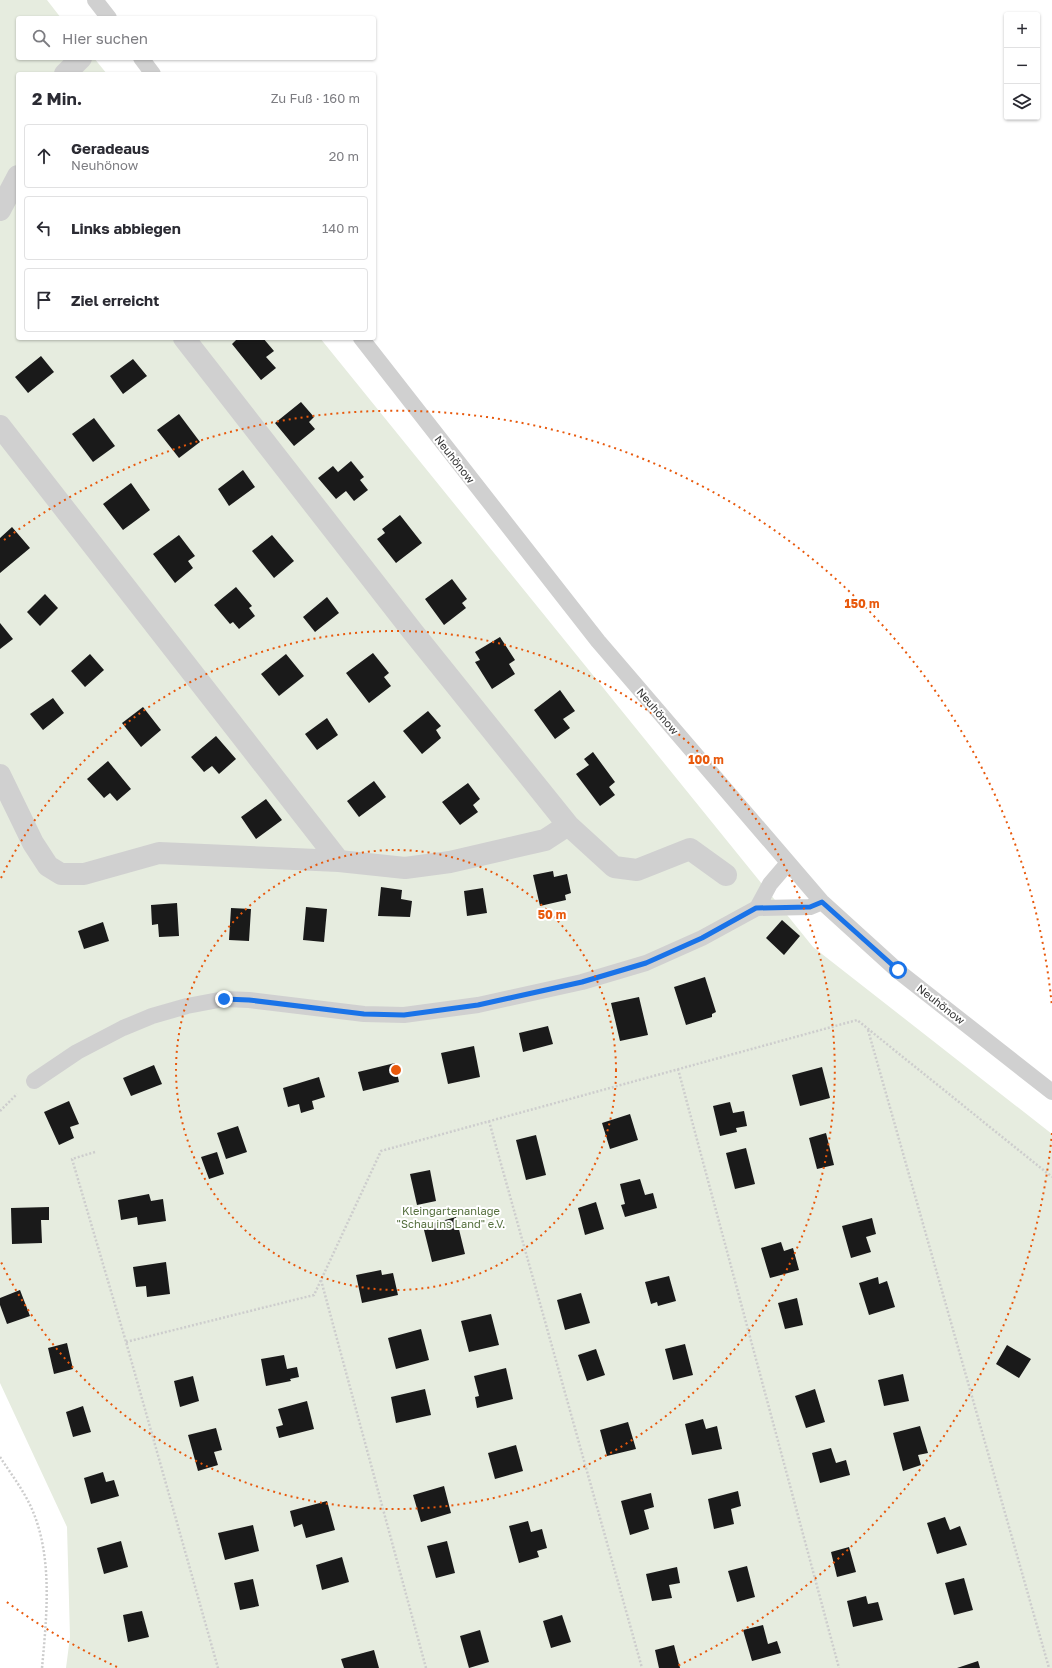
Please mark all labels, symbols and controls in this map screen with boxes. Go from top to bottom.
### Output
map controls [1004,12,1040,120]
button: + [1004,12,1040,48]
search box [16,16,376,60]
icon: search [30,27,52,49]
text: Hier suchen [62,29,148,47]
button: − [1004,48,1040,84]
button: layers [1004,84,1040,120]
text: 2 Min. [32,88,82,109]
text: Zu Fuß · 160 m [271,90,360,106]
text: Geradeaus [71,139,149,157]
icon: ahead [33,145,55,167]
text: 20 m [329,148,359,164]
text: Neuhönow [71,157,138,173]
icon: left [33,217,55,239]
text: Links abbiegen [71,219,181,237]
text: 140 m [322,220,359,236]
icon: arrive [33,289,55,311]
text: Ziel erreicht [71,291,159,309]
street label: Neuhönow [432,433,478,485]
text: 150 m [845,596,879,611]
street label: Neuhönow [634,685,682,737]
text: 100 m [688,752,724,767]
text: 50 m [538,907,566,922]
route start [889,961,907,979]
street label: Neuhönow [915,981,967,1027]
route end [215,990,233,1008]
centre of rings [389,1063,403,1077]
park label: Kleingartenanlage "Schau ins Land" e.V. [397,1204,505,1230]

